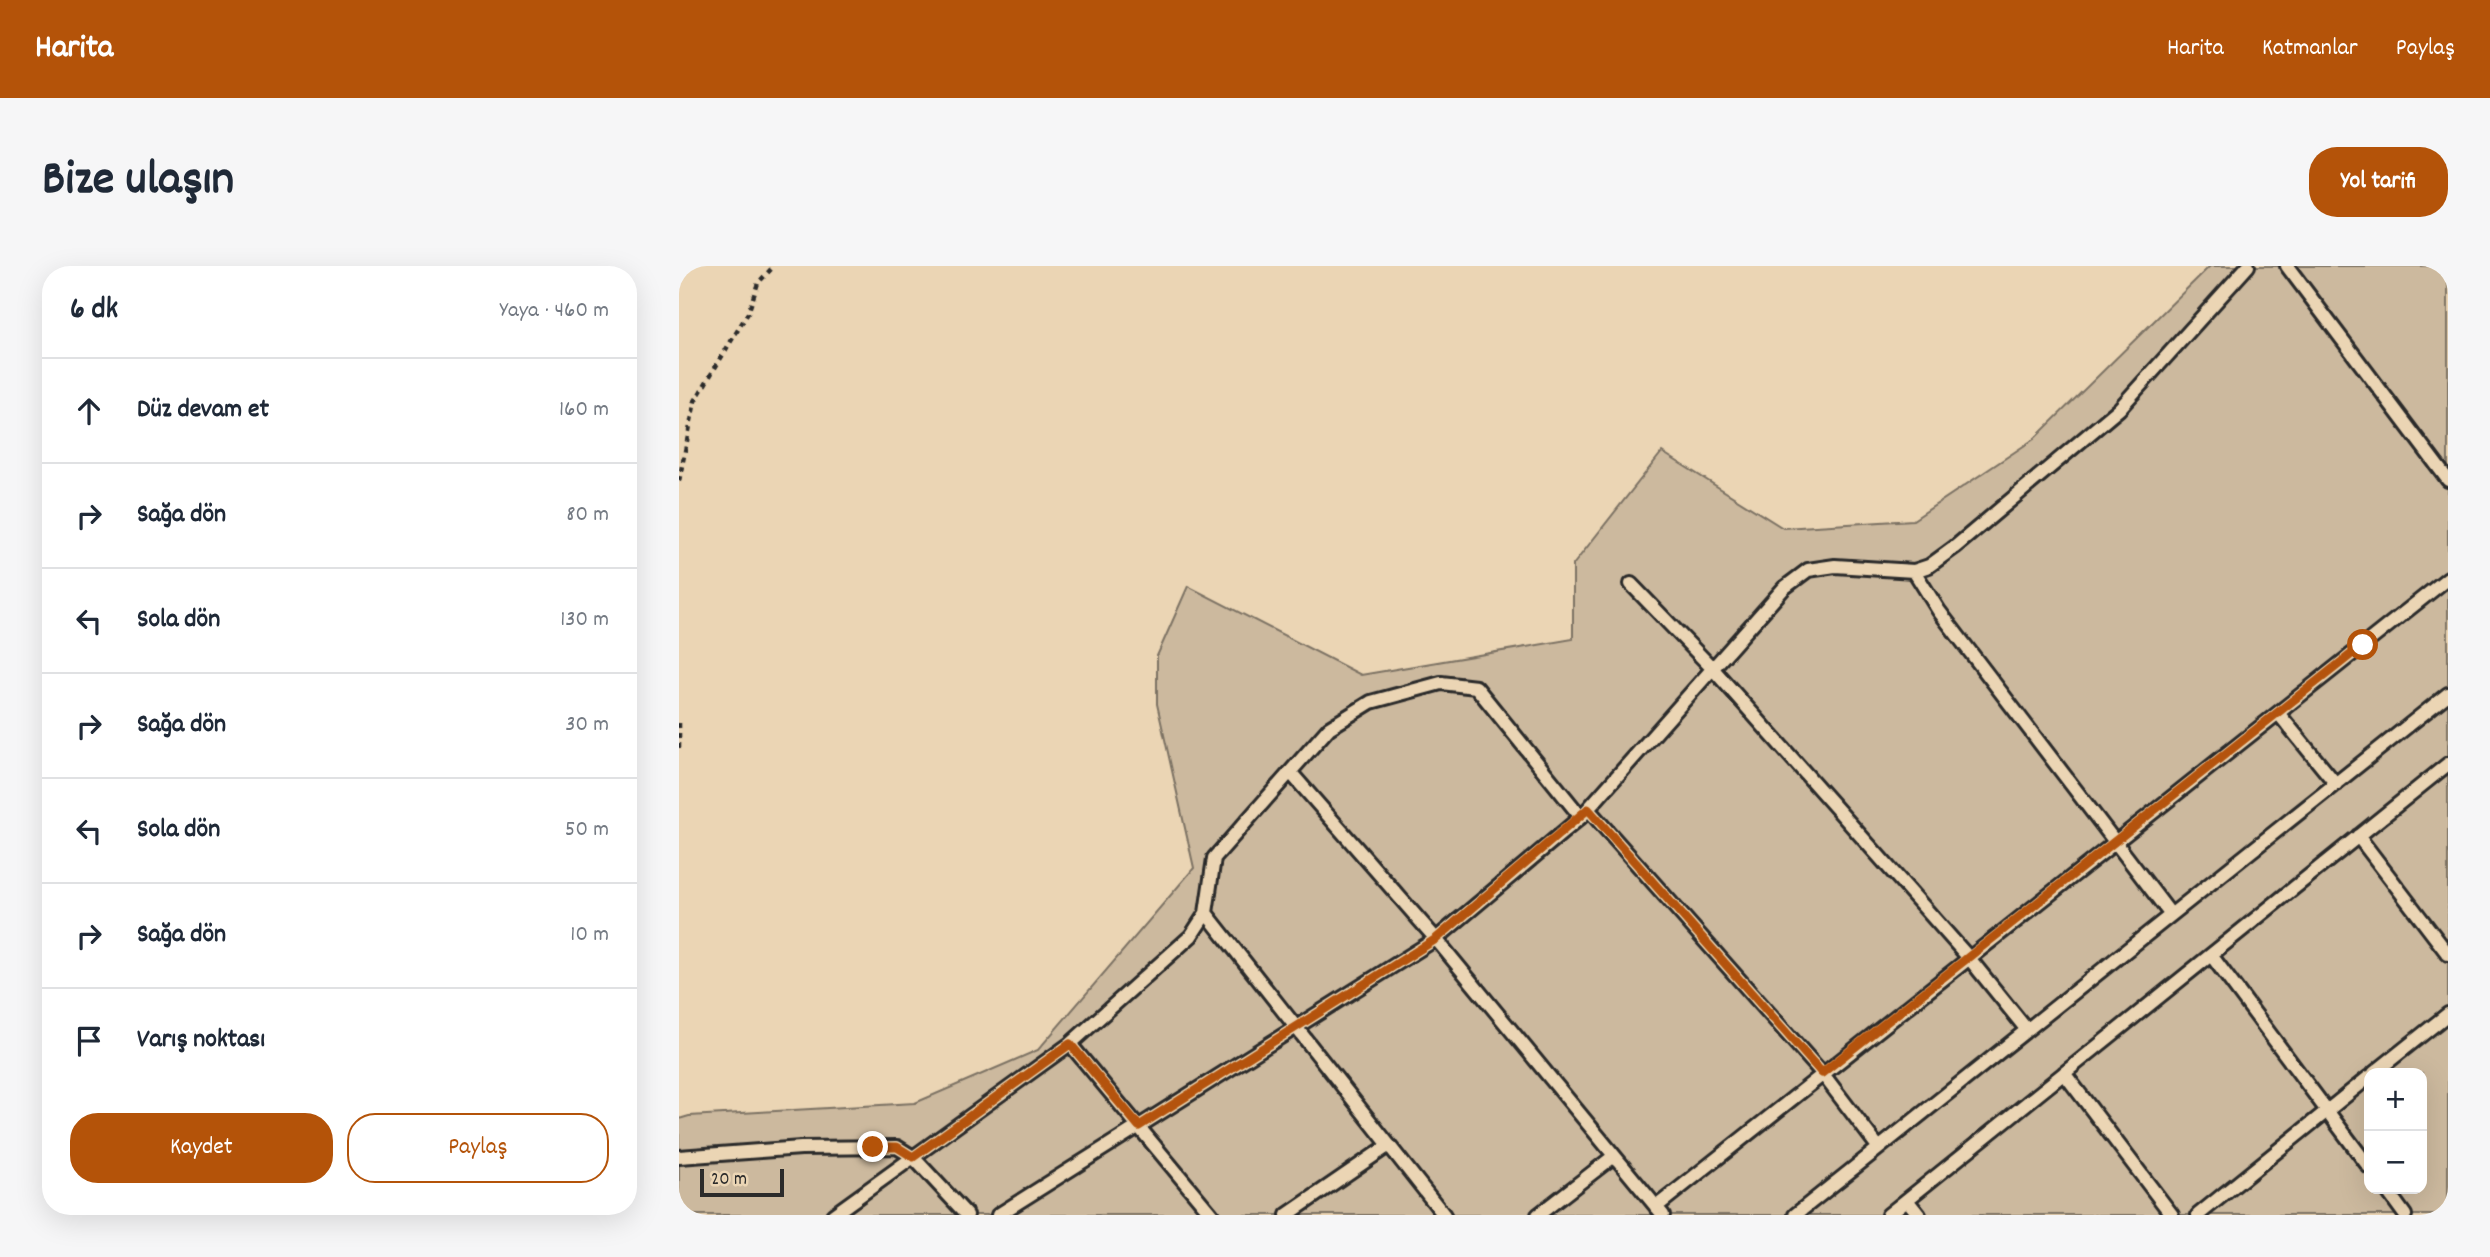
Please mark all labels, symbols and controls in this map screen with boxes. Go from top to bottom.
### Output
text: Harita [35,26,113,73]
text: Harita [2167,32,2224,66]
text: Katmanlar [2262,32,2358,66]
text: Paylaş [2396,32,2455,66]
text: Bize ulaşın [42,147,234,217]
button: Yol tarifi [2309,147,2448,217]
text: 6 dk [70,290,118,333]
text: Yaya · 460 m [499,295,609,328]
icon: ahead [70,392,108,430]
text: Düz devam et [137,392,269,429]
text: 160 m [559,394,609,427]
icon: right [70,497,108,535]
text: Sağa dön [137,497,226,534]
text: 80 m [566,499,609,532]
icon: left [70,602,108,640]
text: Sola dön [137,602,220,639]
text: 130 m [560,604,609,637]
route start [2347,629,2378,660]
icon: right [70,707,108,745]
text: Sağa dön [137,707,226,744]
text: 30 m [565,709,609,742]
icon: left [70,812,108,850]
text: Sola dön [137,812,220,849]
text: 50 m [565,814,609,847]
icon: right [70,917,108,955]
text: Sağa dön [137,917,226,954]
text: 10 m [570,919,609,952]
icon: arrive [70,1022,108,1060]
text: Varış noktası [137,1022,265,1059]
map controls [2364,1068,2427,1194]
button: + [2364,1068,2427,1131]
button: Kaydet [70,1113,333,1183]
button: Paylaş [347,1113,609,1183]
route end [857,1131,888,1162]
button: − [2364,1131,2427,1194]
scale bar [700,1166,784,1198]
text: 20 m [711,1167,747,1194]

